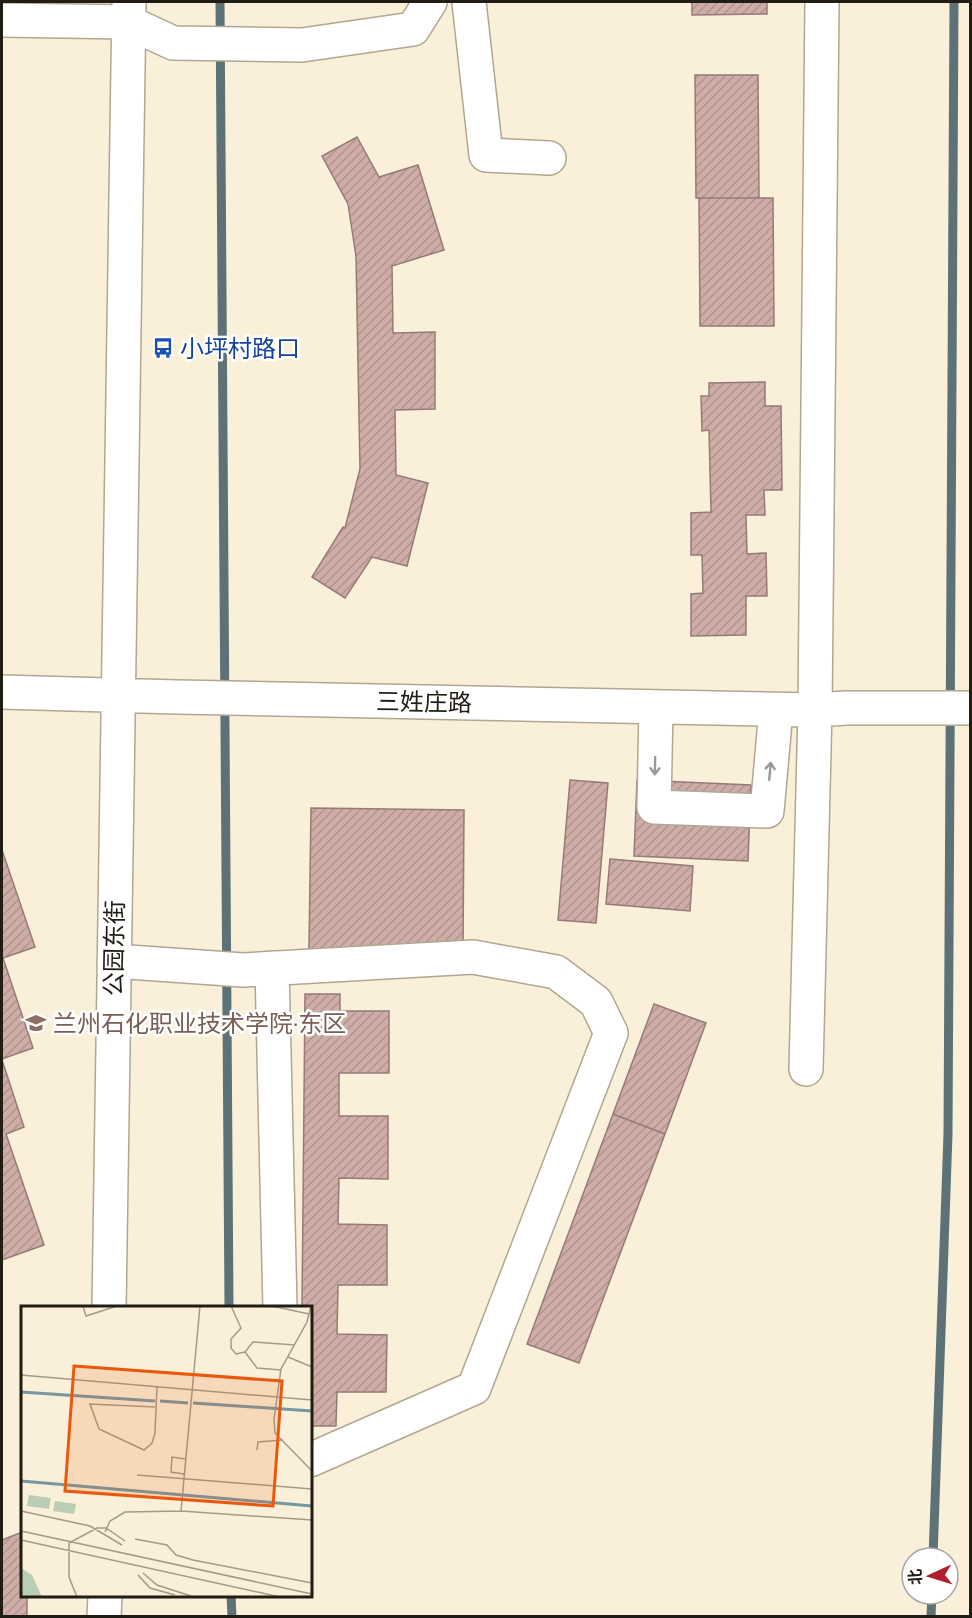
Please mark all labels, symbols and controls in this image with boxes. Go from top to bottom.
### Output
place label: 小坪村路口 [180,334,300,363]
bus stop icon: 小坪村路口 [151,336,175,360]
street label: 三姓庄路 [376,687,472,717]
one-way arrow [649,755,661,775]
one-way arrow [765,761,776,781]
street label: 公园东街 [99,900,129,996]
place label: 兰州石化职业技术学院·东区 [53,1009,346,1038]
school or university icon: 兰州石化职业技术学院·东区 [24,1011,48,1035]
inset map [21,1306,312,1597]
north arrow [900,1546,960,1606]
text: 北 [905,1568,926,1586]

